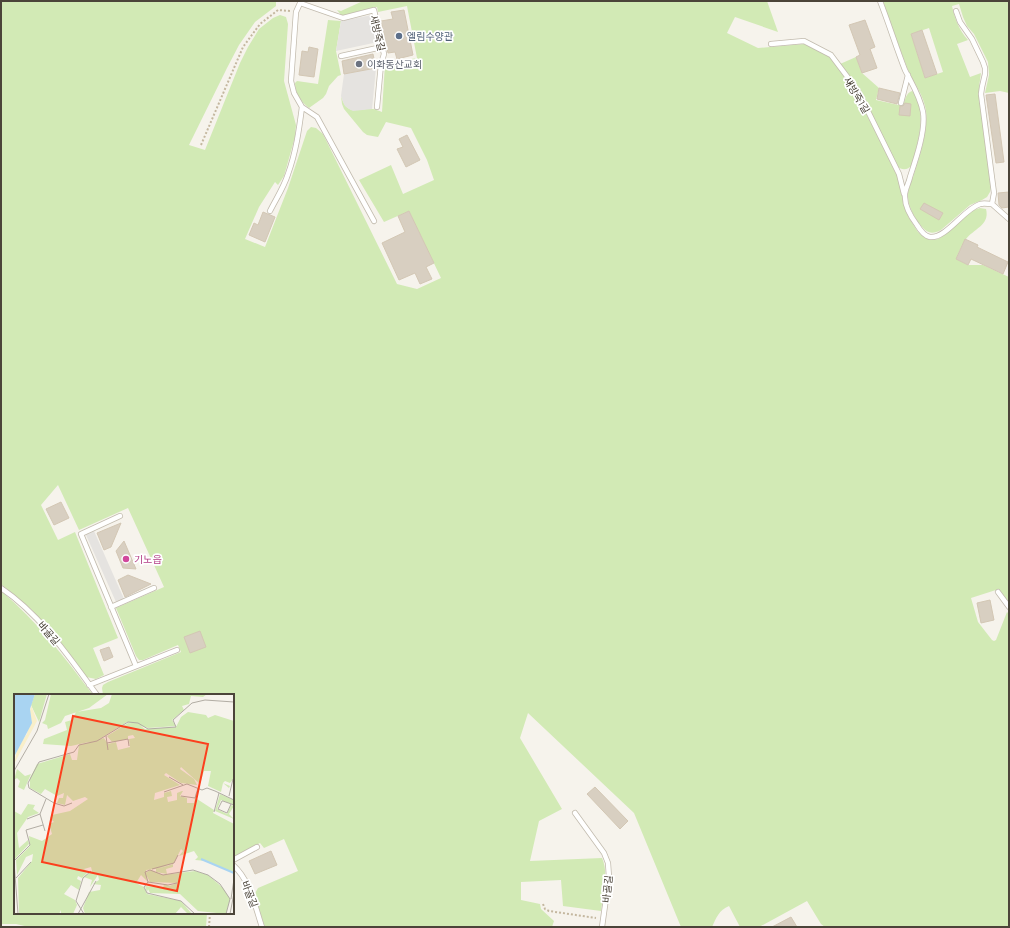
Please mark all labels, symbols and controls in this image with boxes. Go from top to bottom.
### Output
street label: 새방죽길 [367,14,388,53]
place label: 엘림수양관 [407,30,454,43]
marker: 엘림수양관 [394,31,404,41]
place label: 이화동산교회 [367,58,422,71]
marker: 이화동산교회 [354,59,364,69]
street label: 새방죽1길 [841,75,873,116]
place label: 기노읍 [134,553,162,566]
marker: 기노읍 [121,554,131,564]
street label: 바골길 [35,619,63,648]
inset map [14,694,234,914]
street label: 바골길 [600,875,615,903]
street label: 바골길 [239,879,261,909]

